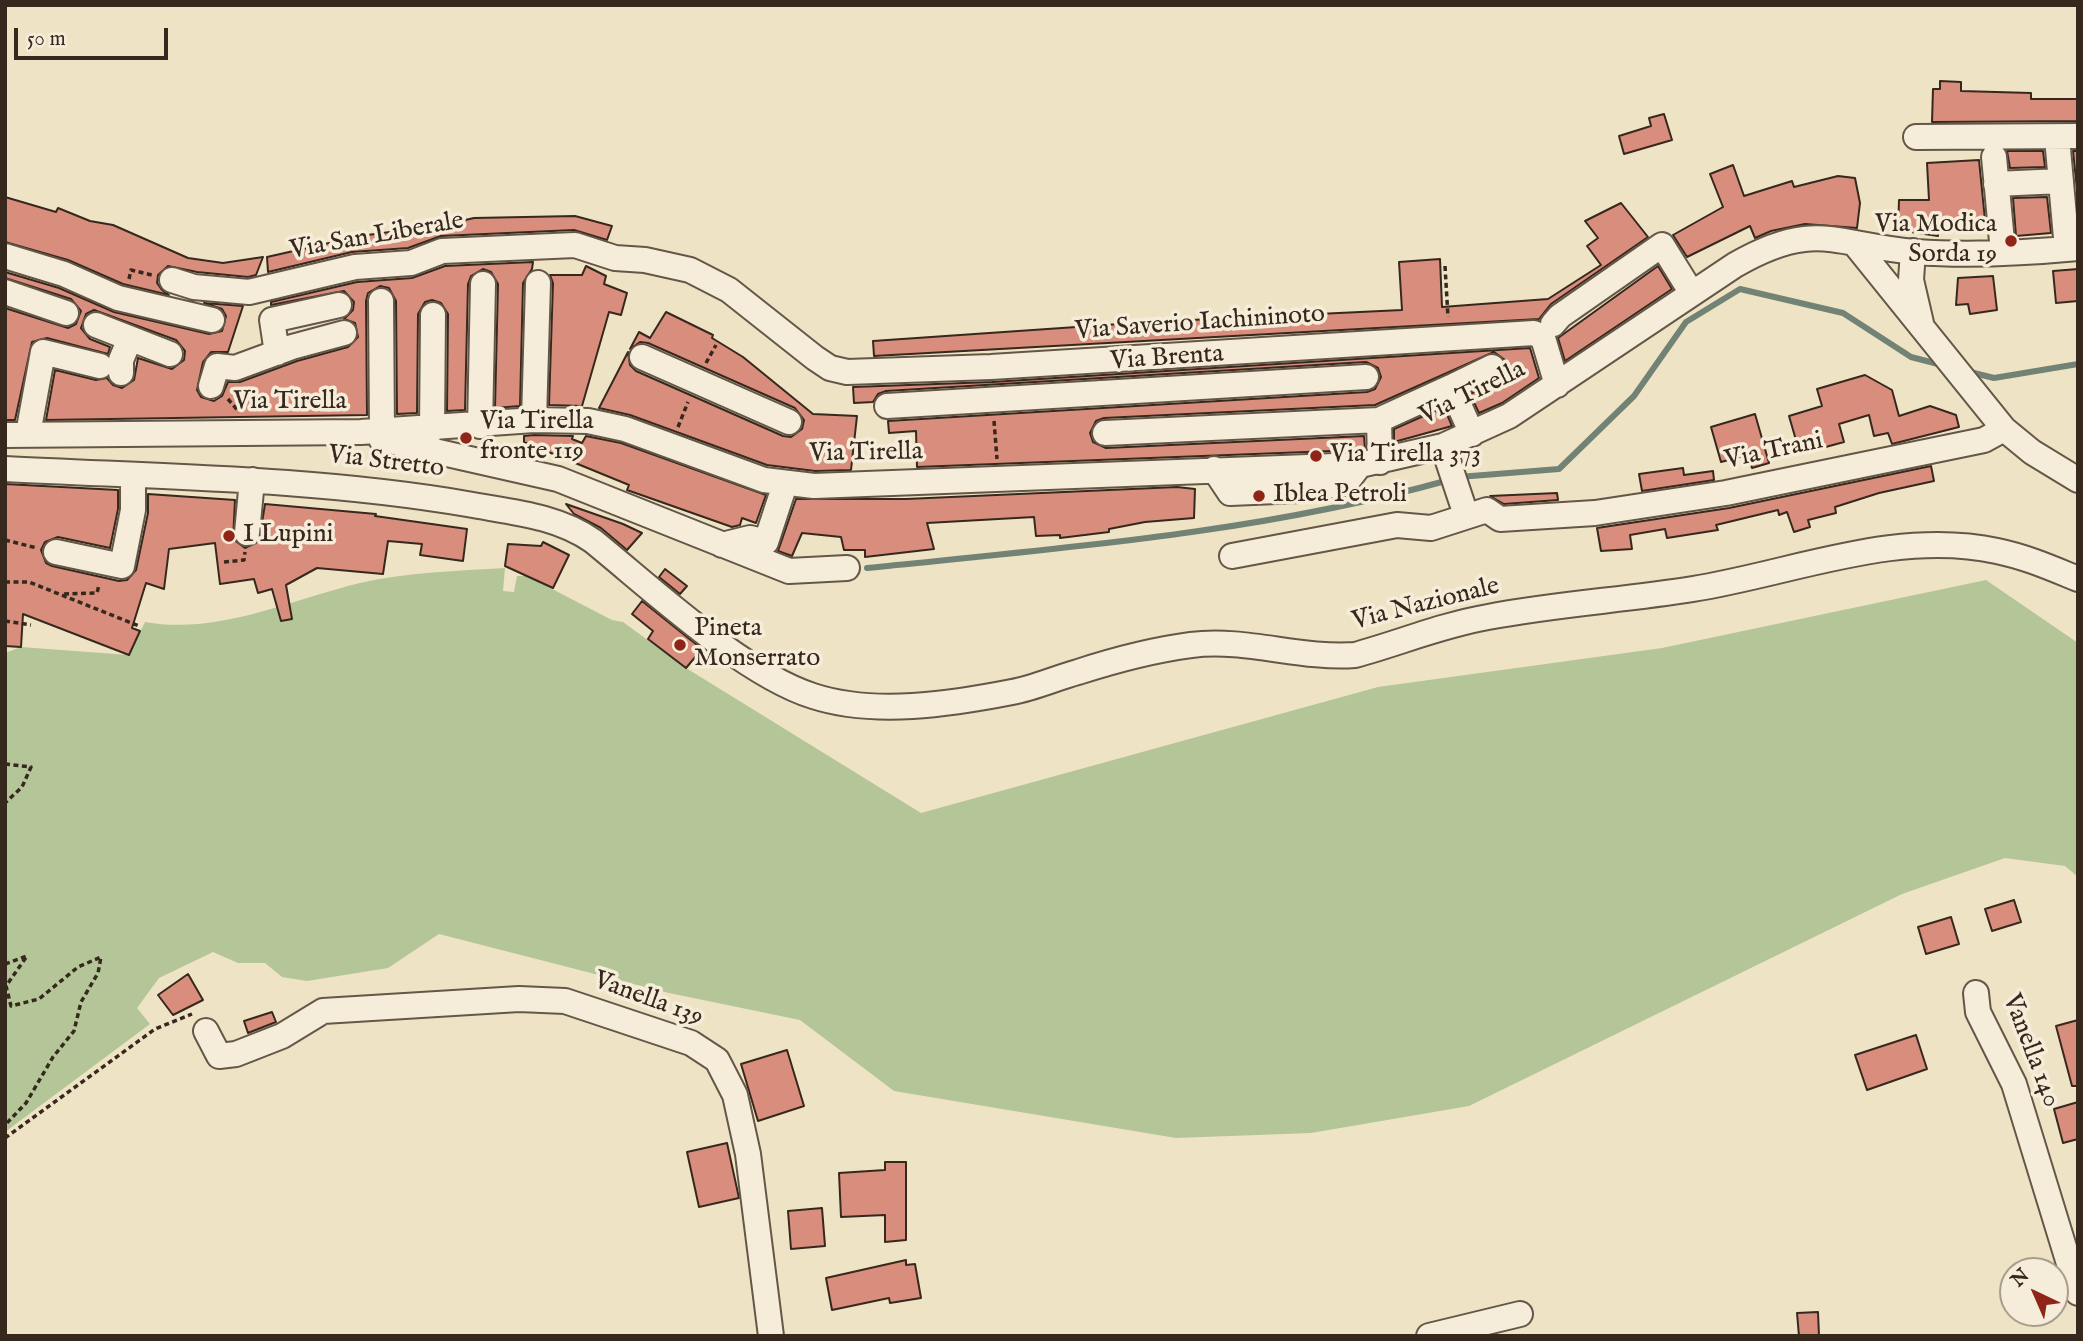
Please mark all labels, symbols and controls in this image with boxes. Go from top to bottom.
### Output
scale bar [18,14,172,58]
text: 50 m [27,26,66,53]
street label: Via San Liberale [288,206,466,268]
place label: Via Modica Sorda 19 [1875,210,1997,272]
marker: Via Modica Sorda 19 [2003,233,2019,249]
street label: Via Saverio Iachininoto [1074,300,1326,348]
street label: Via Brenta [1109,339,1225,379]
street label: Via Tirella [1415,355,1531,433]
street label: Via Tirella [233,387,347,419]
place label: Via Tirella fronte 119 [480,407,594,468]
street label: Via Trani [1722,426,1826,478]
marker: Via Tirella fronte 119 [458,430,474,446]
street label: Via Tirella [809,437,923,471]
street label: Via Stretto [326,440,446,486]
place label: Via Tirella 373 [1330,440,1481,472]
marker: Via Tirella 373 [1308,448,1324,464]
place label: Iblea Petroli [1273,480,1407,512]
marker: Iblea Petroli [1251,488,1267,504]
place label: I Lupini [243,520,334,552]
marker: I Lupini [221,528,237,544]
street label: Via Nazionale [1349,572,1503,638]
place label: Pineta Monserrato [694,614,820,676]
marker: Pineta Monserrato [672,637,688,653]
street label: Vanella 139 [589,966,707,1034]
street label: Vanella 140 [1994,990,2066,1112]
north arrow [1999,1257,2069,1327]
text: N [2007,1264,2035,1293]

